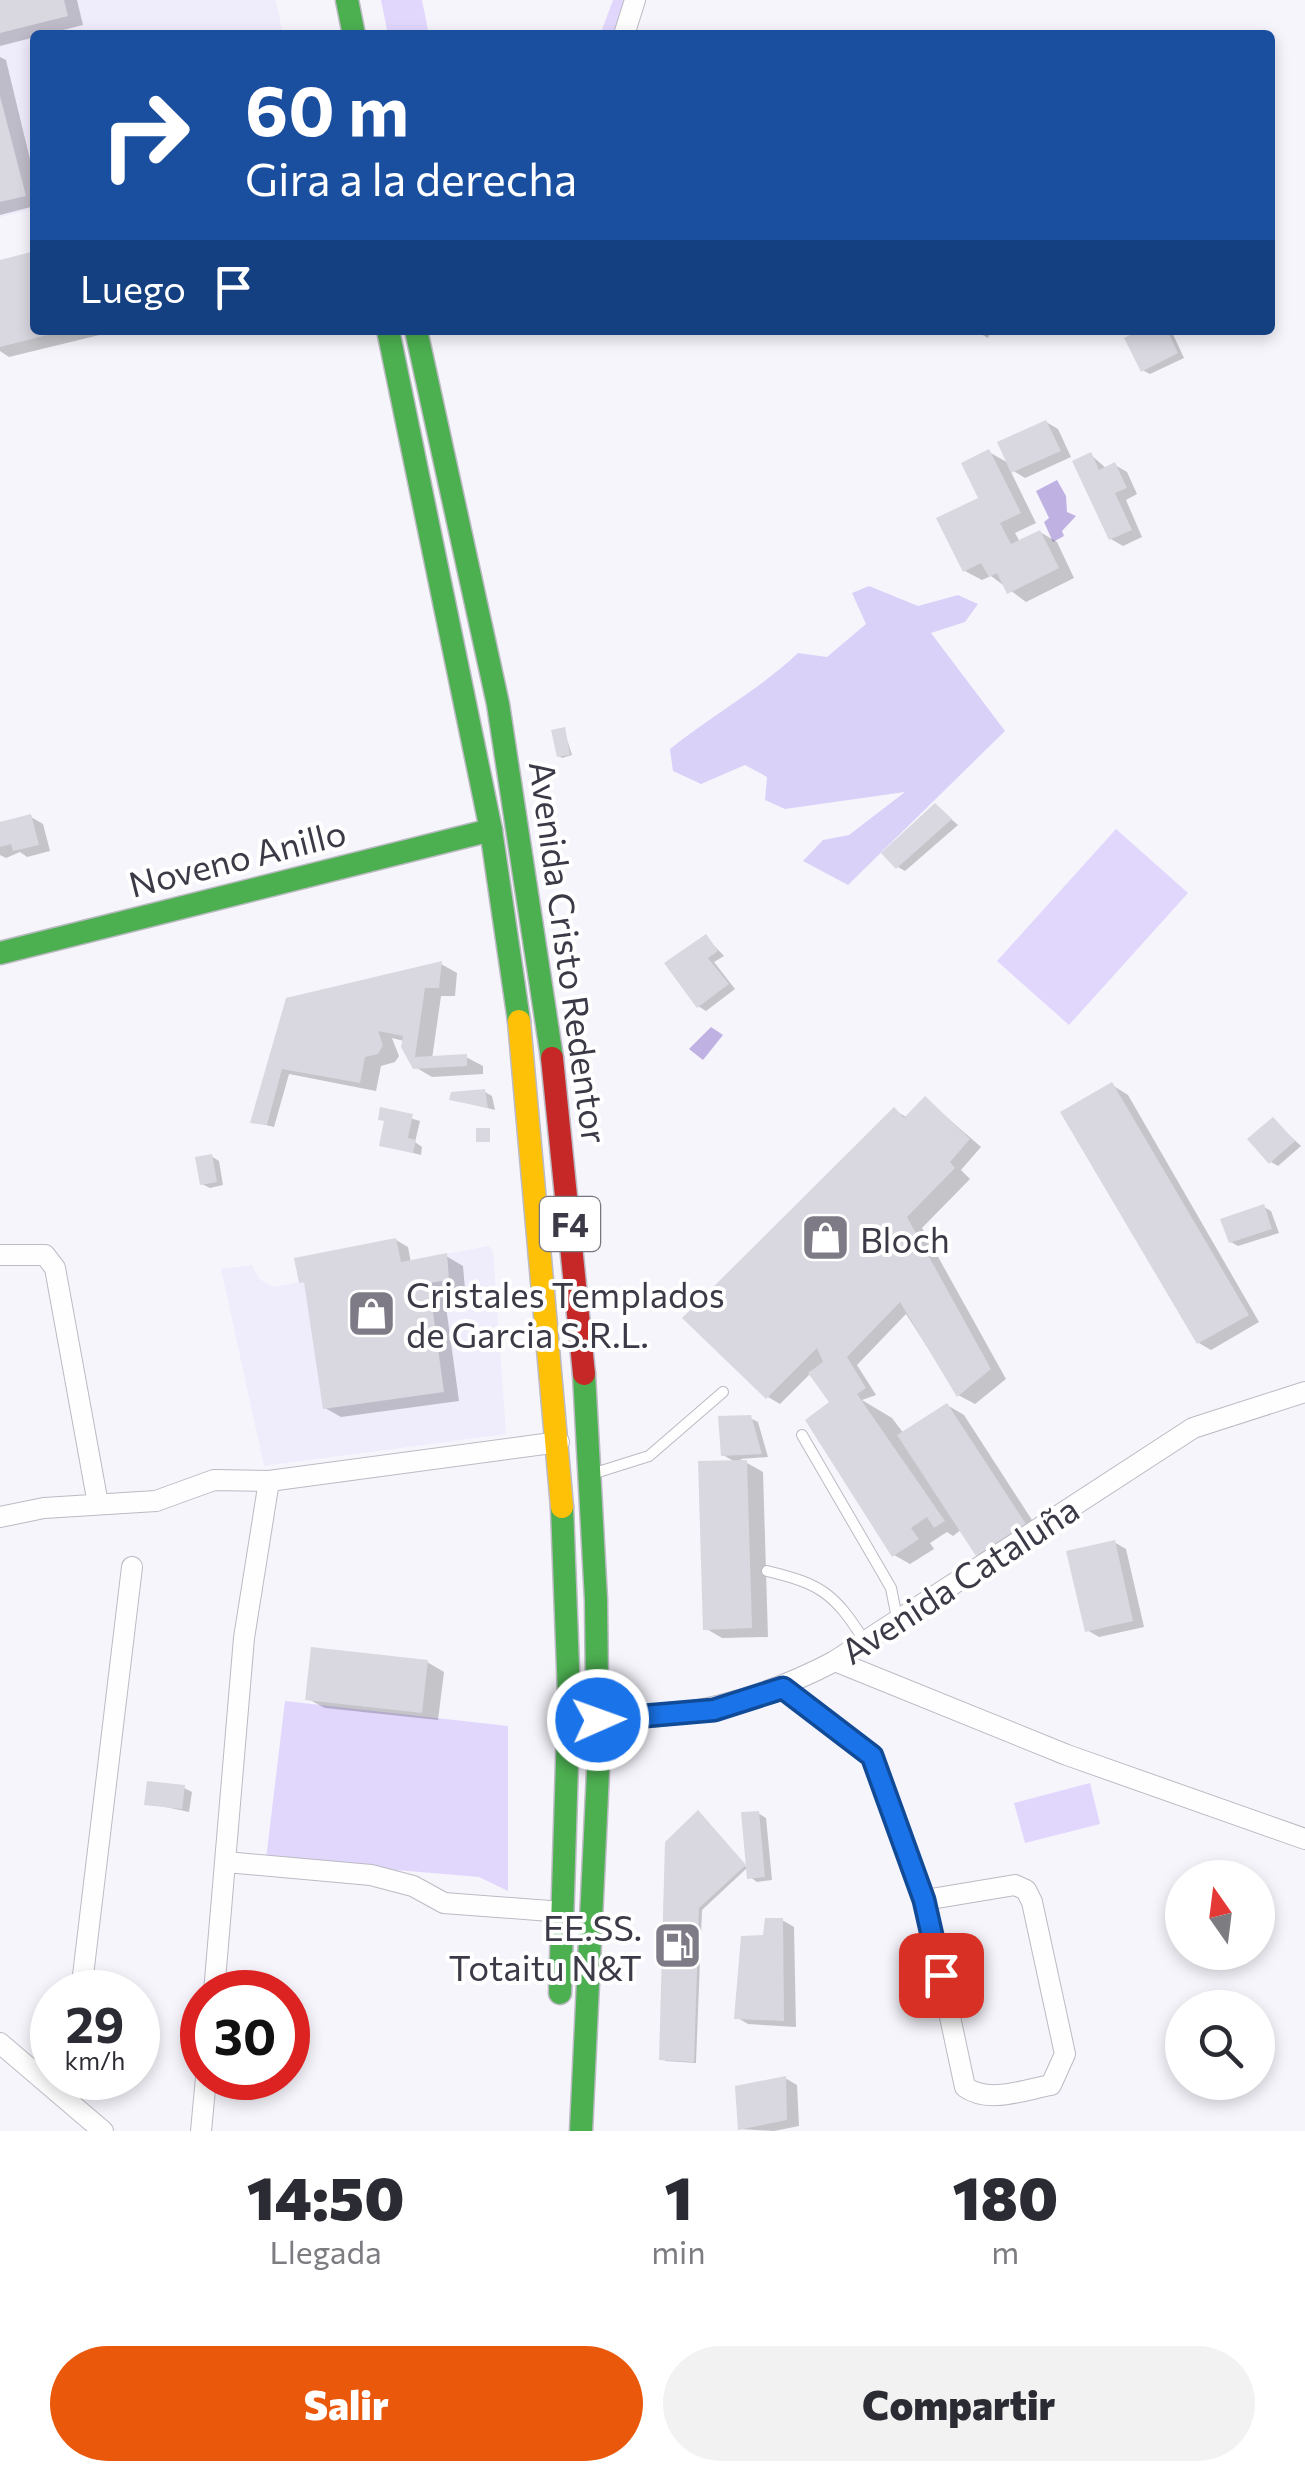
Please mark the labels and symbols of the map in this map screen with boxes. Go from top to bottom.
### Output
street label: Avenida Cristo Redentor [522,758,618,1146]
street label: Noveno Anillo [124,809,350,905]
road number: F4 [540,1197,600,1251]
shop icon: Bloch [799,1212,851,1264]
place label: Bloch [860,1217,950,1260]
place label: Cristales Templados de Garcia S.R.L. [406,1272,725,1355]
shop icon: Cristales Templados de Garcia S.R.L. [345,1287,397,1339]
street label: Avenida Cataluña [832,1486,1086,1672]
position arrow [546,1668,650,1772]
north arrow [1165,1860,1275,1970]
place label: EE.SS. Totaitu N&T [449,1905,642,1988]
fuel station icon: EE.SS. Totaitu N&T [651,1920,703,1972]
pin [899,1933,984,2018]
speed limit sign: 30 [180,1970,310,2100]

